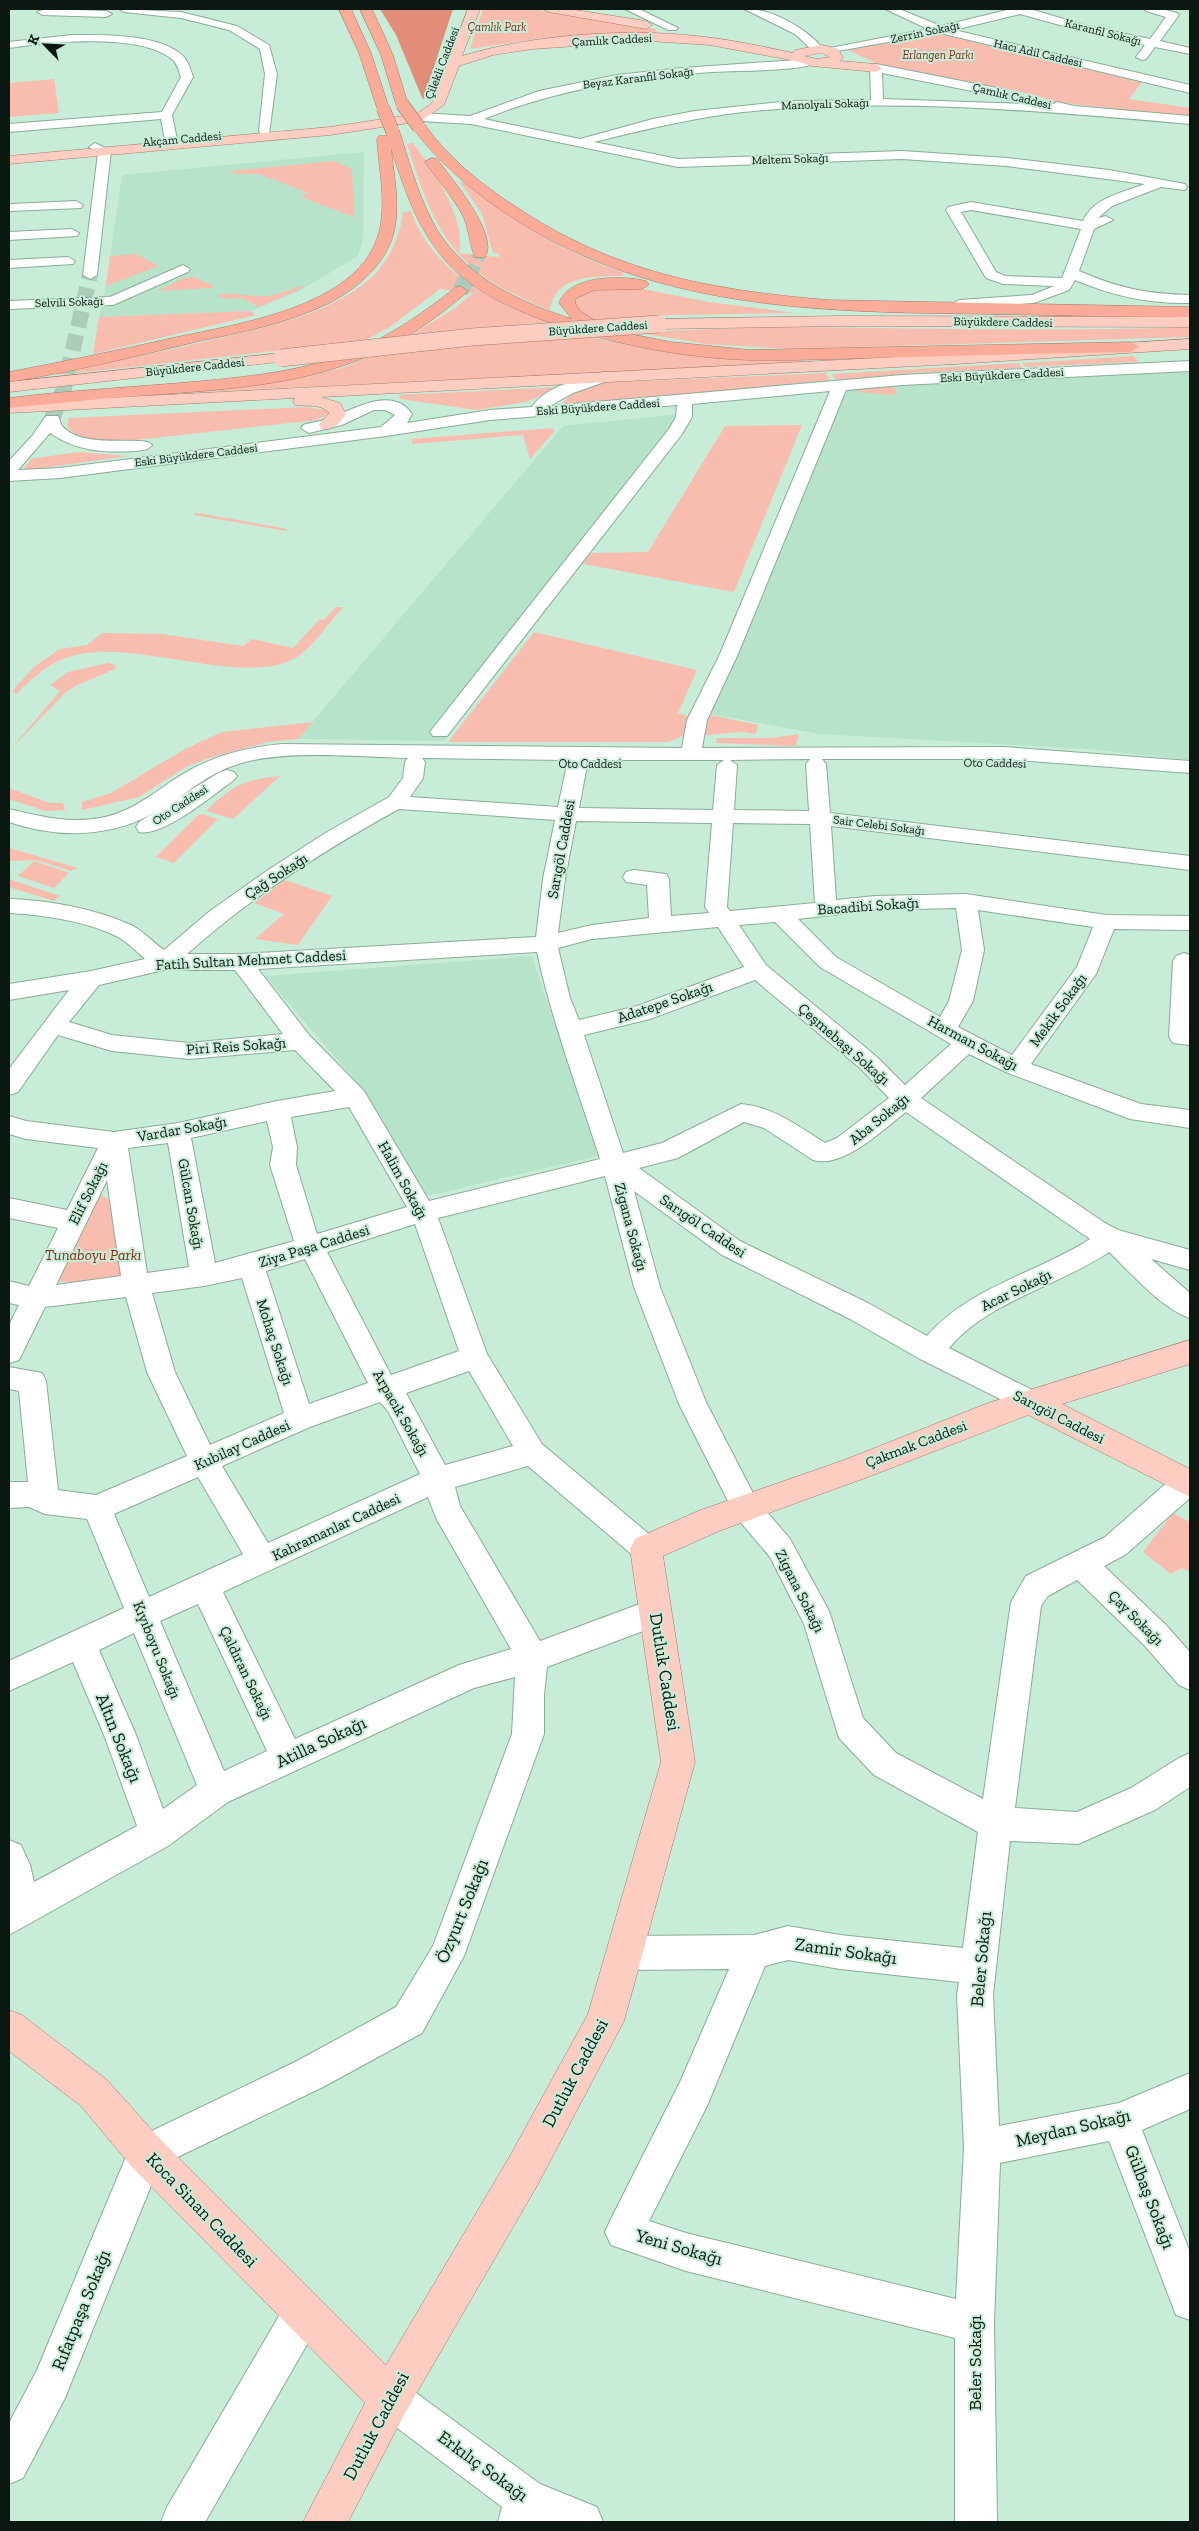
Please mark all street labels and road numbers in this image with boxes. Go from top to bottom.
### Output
street label: Karanfil Sokağı [1063,16,1143,48]
street label: Zerrin Sokağı [889,18,961,46]
street label: Çilekli Caddesi [422,24,462,101]
street label: Çamlık Caddesi [571,31,653,49]
street label: Hacı Adil Caddesi [992,36,1084,70]
street label: Beyaz Karanfil Sokağı [582,64,695,92]
street label: Çamlık Caddesi [971,80,1053,112]
street label: Manolyalı Sokağı [781,95,870,113]
street label: Akçam Caddesi [142,129,223,149]
street label: Meltem Sokağı [751,151,829,167]
street label: Selvili Sokağı [35,294,104,310]
street label: Büyükdere Caddesi [953,314,1053,330]
street label: Büyükdere Caddesi [548,318,649,338]
street label: Büyükdere Caddesi [145,355,246,379]
street label: Eski Büyükdere Caddesi [940,365,1065,385]
street label: Eski Büyükdere Caddesi [536,396,661,418]
street label: Eski Büyükdere Caddesi [134,440,259,470]
street label: Oto Caddesi [963,755,1027,771]
street label: Oto Caddesi [558,757,622,771]
street label: Oto Caddesi [150,782,211,828]
street label: Sarıgöl Caddesi [543,798,579,900]
street label: Sair Celebi Sokağı [832,812,926,838]
street label: Çağ Sokağı [241,849,311,903]
street label: Bacadibi Sokağı [817,893,919,919]
street label: Fatih Sultan Mehmet Caddesi [155,946,347,974]
street label: Mekik Sokağı [1025,970,1091,1050]
street label: Adatepe Sokağı [615,977,715,1027]
street label: Çeşmebaşı Sokağı [794,999,894,1089]
street label: Harman Sokağı [925,1012,1021,1074]
street label: Piri Reis Sokağı [185,1034,287,1058]
street label: Aba Sokağı [846,1089,912,1149]
street label: Vardar Sokağı [135,1112,228,1146]
street label: Halim Sokağı [374,1138,432,1222]
street label: Gülcan Sokağı [174,1157,208,1251]
street label: Elif Sokağı [64,1158,112,1228]
street label: Zigana Sokağı [611,1181,651,1273]
street label: Sarıgöl Caddesi [656,1191,750,1261]
street label: Ziya Paşa Caddesi [256,1221,372,1271]
street label: Acar Sokağı [978,1265,1054,1315]
street label: Mohaç Sokağı [253,1297,297,1387]
street label: Arpacık Sokağı [369,1366,433,1460]
street label: Sarıgöl Caddesi [1010,1386,1108,1448]
street label: Kubilay Caddesi [191,1416,293,1474]
street label: Çakmak Caddesi [863,1416,969,1472]
street label: Kahramanlar Caddesi [269,1489,403,1565]
street label: Zigana Sokağı [771,1546,829,1636]
street label: Çay Sokağı [1105,1587,1167,1649]
street label: Kıyıboyu Sokağı [129,1599,185,1701]
street label: Dutluk Caddesi [645,1611,685,1733]
street label: Çaldıran Sokağı [216,1623,276,1723]
street label: Altın Sokağı [91,1690,147,1786]
street label: Atilla Sokağı [272,1711,370,1773]
street label: Özyurt Sokağı [431,1856,493,1966]
street label: Beler Sokağı [966,1910,996,2008]
street label: Zamir Sokağı [794,1933,898,1969]
street label: Dutluk Caddesi [537,2015,613,2131]
street label: Meydan Sokağı [1013,2104,1133,2152]
street label: Gülbaş Sokağı [1120,2142,1180,2252]
street label: Koca Sinan Caddesi [142,2148,262,2272]
street label: Yeni Sokağı [632,2224,725,2270]
street label: Rıfatpaşa Sokağı [47,2246,115,2374]
street label: Beler Sokağı [964,2315,986,2411]
street label: Dutluk Caddesi [338,2368,414,2484]
street label: Erkılıç Sokağı [433,2426,533,2506]

